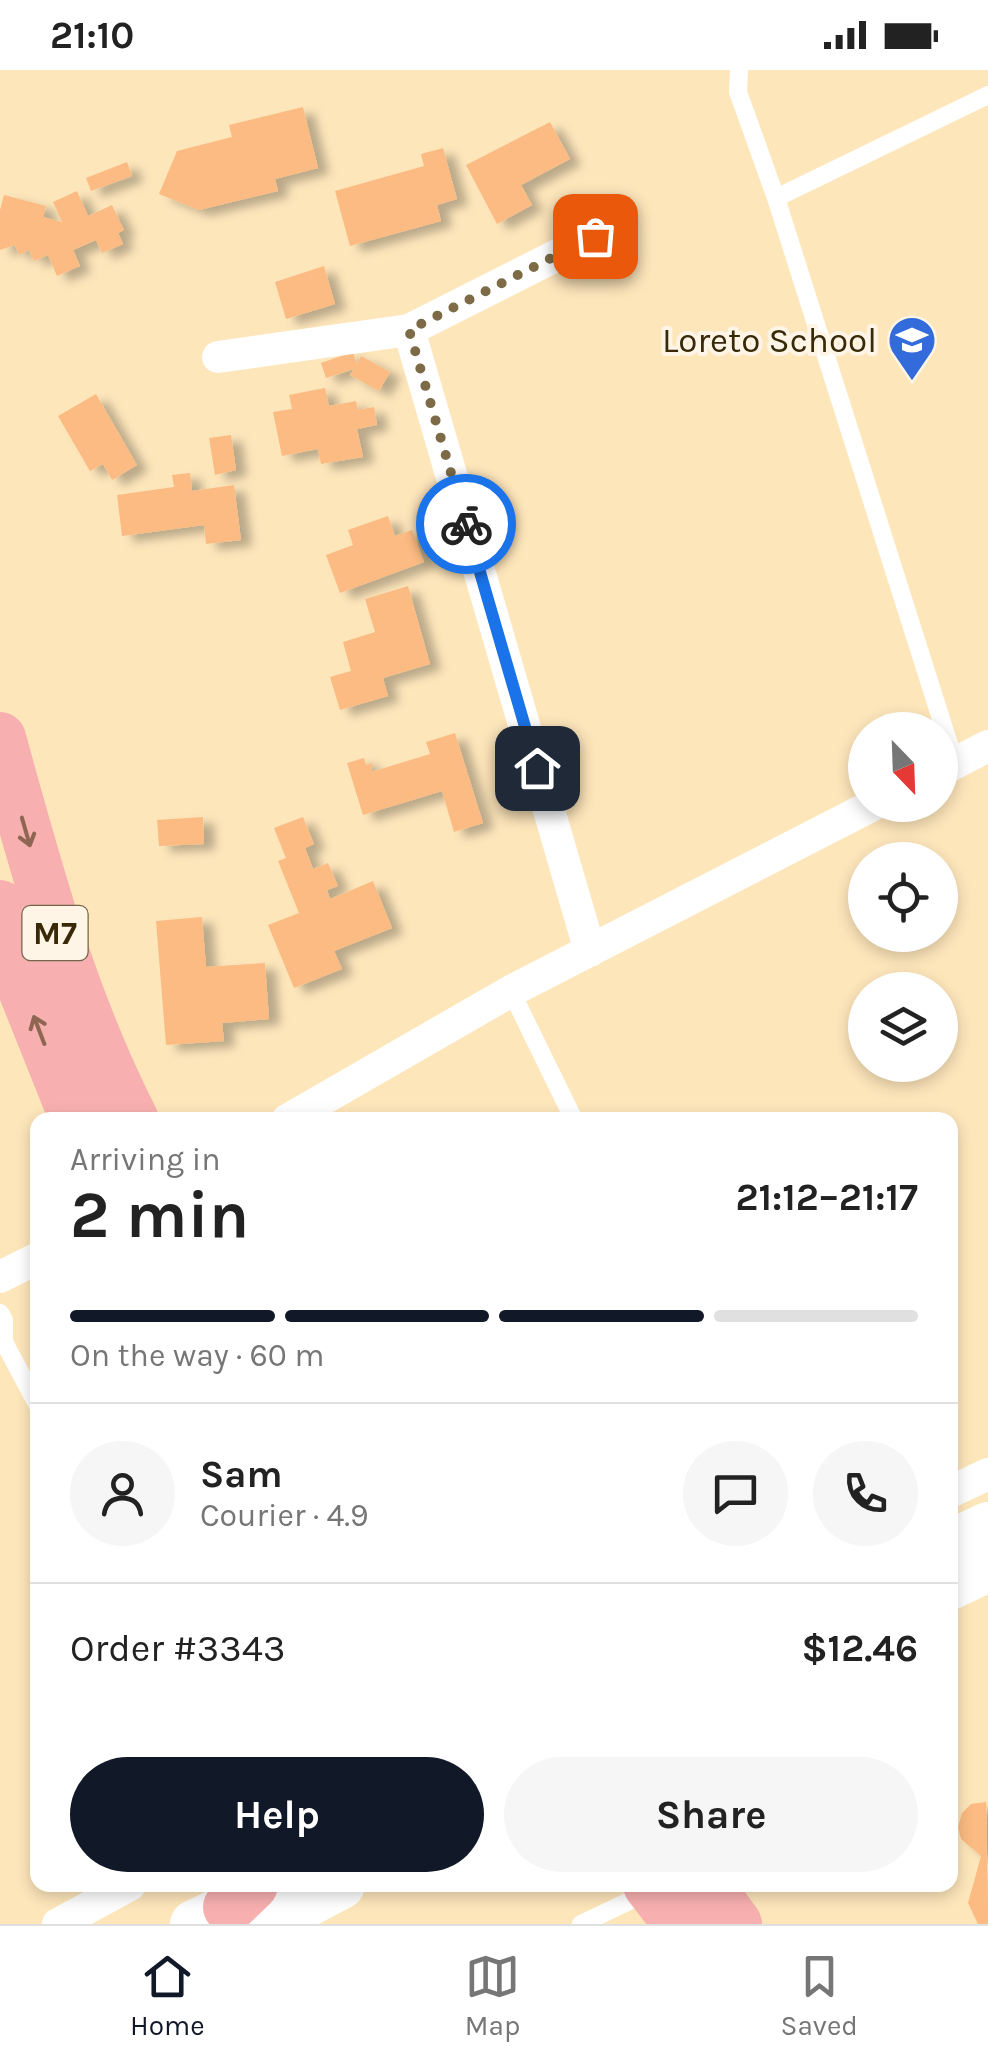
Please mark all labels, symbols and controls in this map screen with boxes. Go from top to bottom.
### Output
text: 21:10 [50,13,134,58]
pin [553,194,638,279]
icon: bag [568,209,623,264]
school or university icon: Loreto School [886,314,938,382]
place label: Loreto School [662,320,877,361]
courier [416,474,516,574]
icon: bike [439,497,494,552]
north arrow [848,712,958,822]
map controls [848,712,958,1082]
pin [495,726,580,811]
icon: home [510,741,565,796]
one-way arrow [18,816,36,847]
button: locate [848,842,958,952]
road number: M7 [22,906,88,960]
button: layers [848,972,958,1082]
one-way arrow [29,1015,47,1046]
text: Arriving in [70,1141,221,1178]
text: 21:12–21:17 [736,1175,918,1220]
text: 2 min [70,1177,249,1253]
text: On the way · 60 m [70,1337,324,1374]
button: person [70,1441,175,1546]
button: chat [683,1441,788,1546]
button: phone [813,1441,918,1546]
text: Sam [200,1452,283,1497]
text: Courier · 4.9 [200,1497,369,1534]
text: Order #3343 [70,1626,285,1671]
text: $12.46 [801,1626,918,1671]
button: Help [70,1757,484,1872]
button: Share [504,1757,918,1872]
tab: Home [130,1949,205,2042]
tab: Map [465,1949,520,2042]
tab: Saved [781,1949,858,2042]

